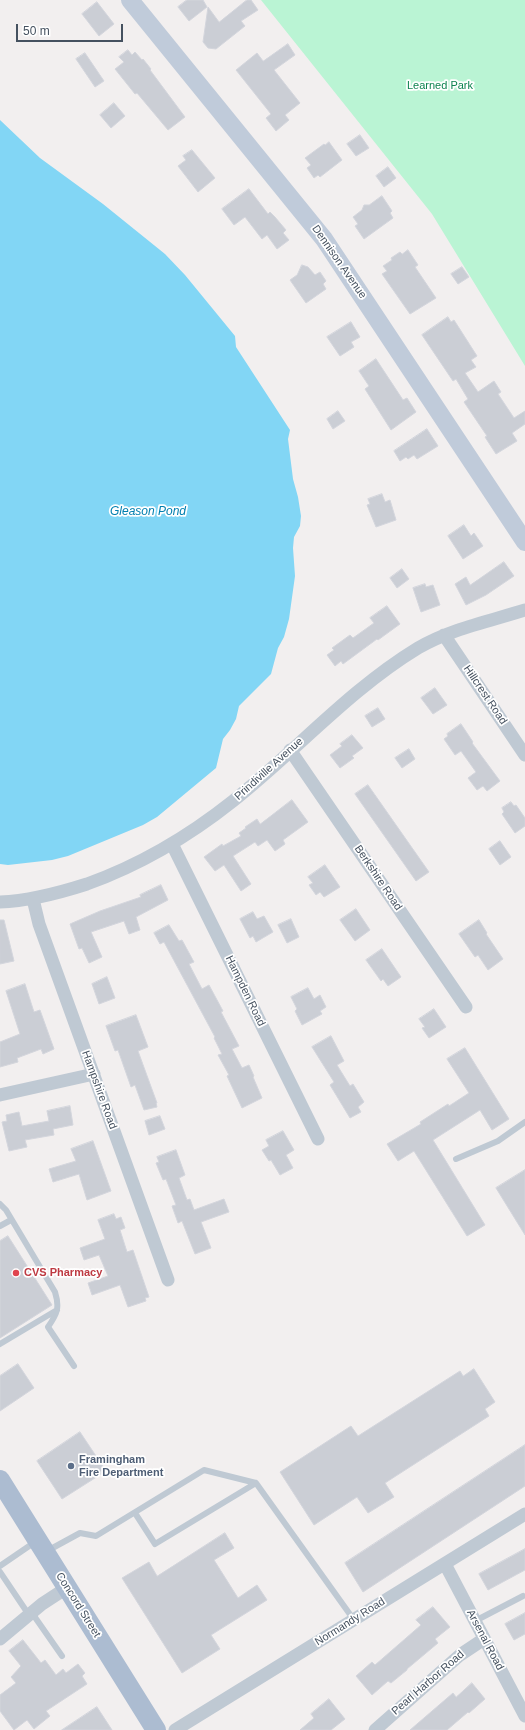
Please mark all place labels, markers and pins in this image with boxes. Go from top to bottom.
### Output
place label: CVS Pharmacy [24,1266,102,1280]
marker: CVS Pharmacy [11,1268,21,1278]
place label: Framingham Fire Department [79,1453,163,1479]
marker: Framingham Fire Department [66,1461,76,1471]

